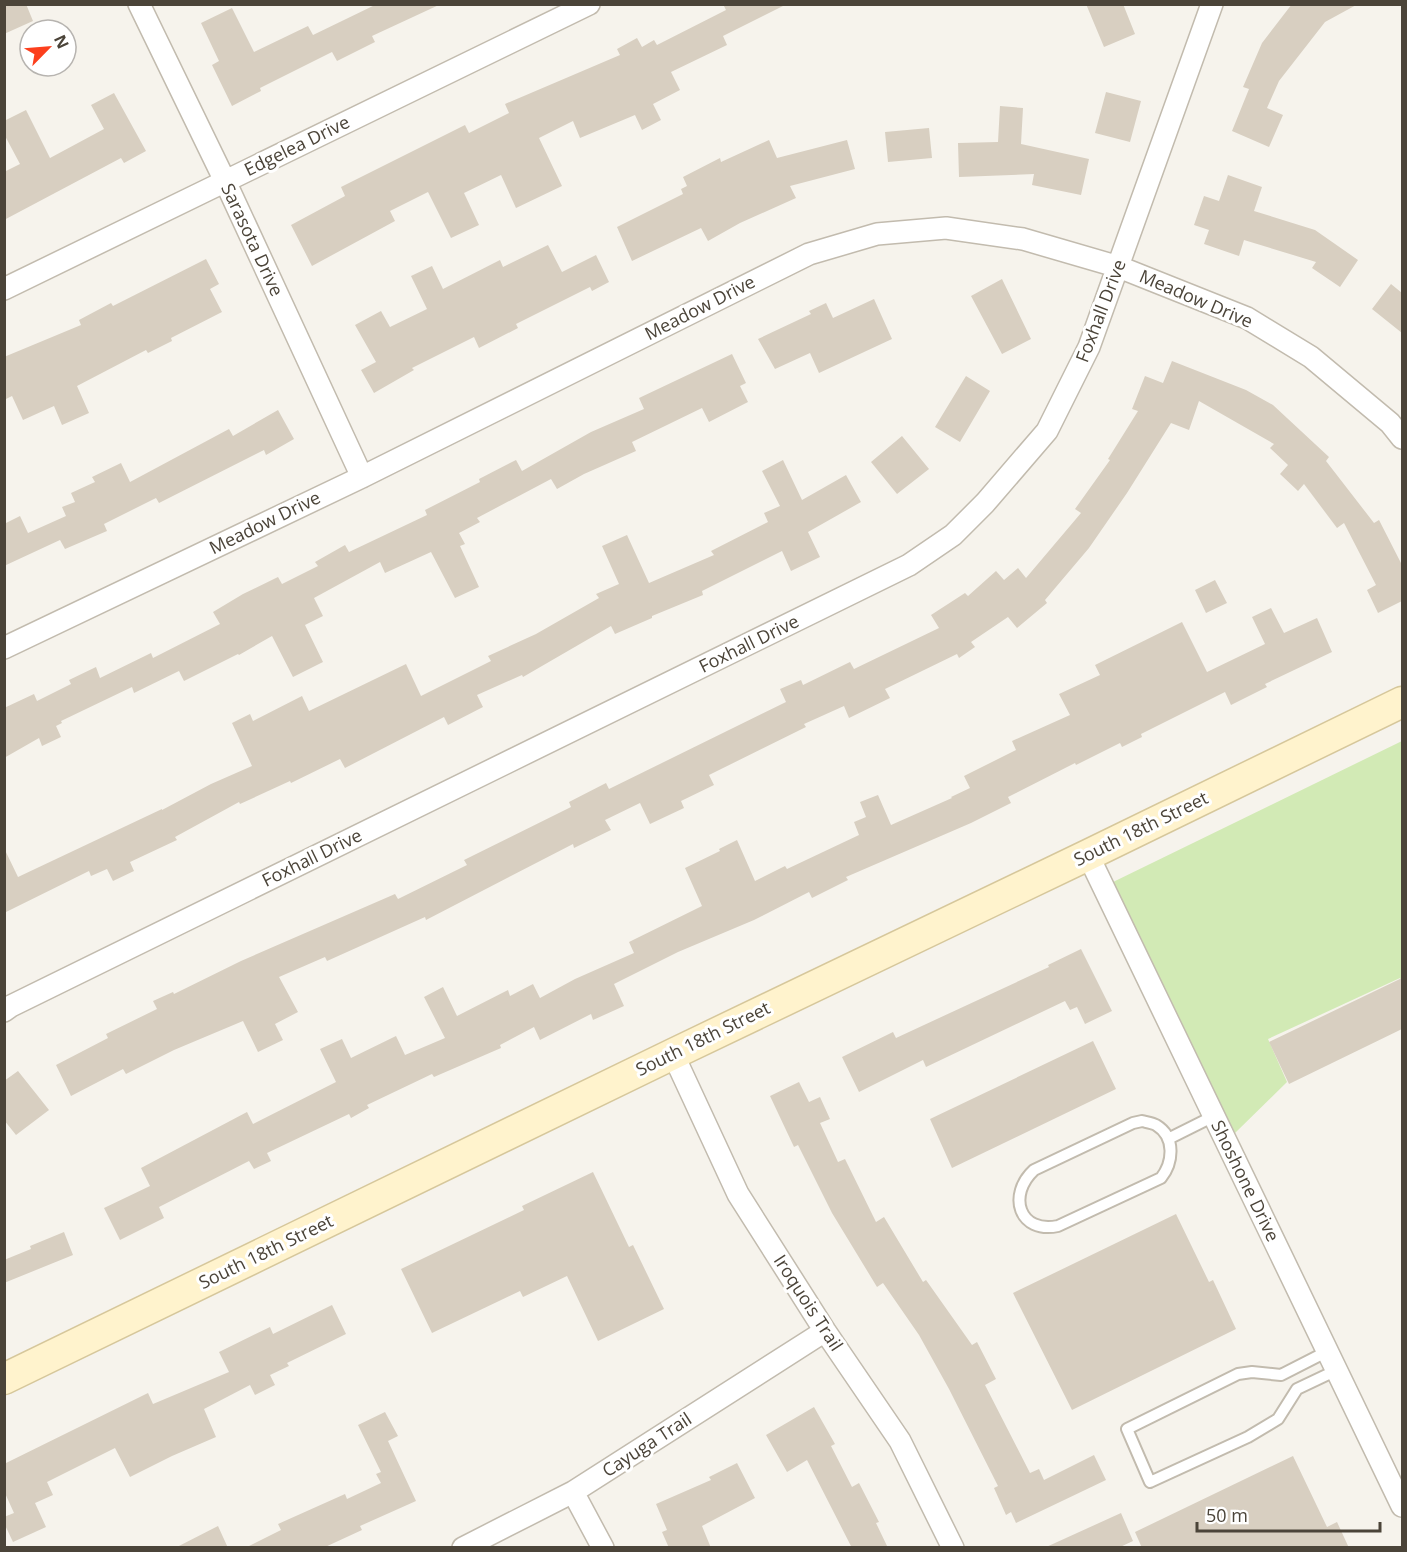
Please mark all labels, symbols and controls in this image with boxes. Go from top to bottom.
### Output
north arrow [18,18,78,78]
text: N [49,31,74,52]
street label: Edgelea Drive [240,109,353,181]
street label: Sarasota Drive [216,179,290,300]
street label: Foxhall Drive [1069,256,1131,366]
street label: Meadow Drive [1136,263,1257,333]
street label: Meadow Drive [640,269,759,345]
street label: Meadow Drive [205,485,324,559]
street label: Foxhall Drive [695,609,803,678]
street label: South 18th Street [1069,785,1212,871]
street label: Foxhall Drive [258,823,366,892]
street label: South 18th Street [631,995,774,1081]
street label: Shoshone Drive [1206,1116,1286,1245]
street label: South 18th Street [194,1208,337,1294]
street label: Iroquois Trail [769,1250,849,1355]
street label: Cayuga Trail [597,1406,696,1482]
scale bar [1197,1495,1380,1533]
text: 50 m [1206,1503,1248,1527]

